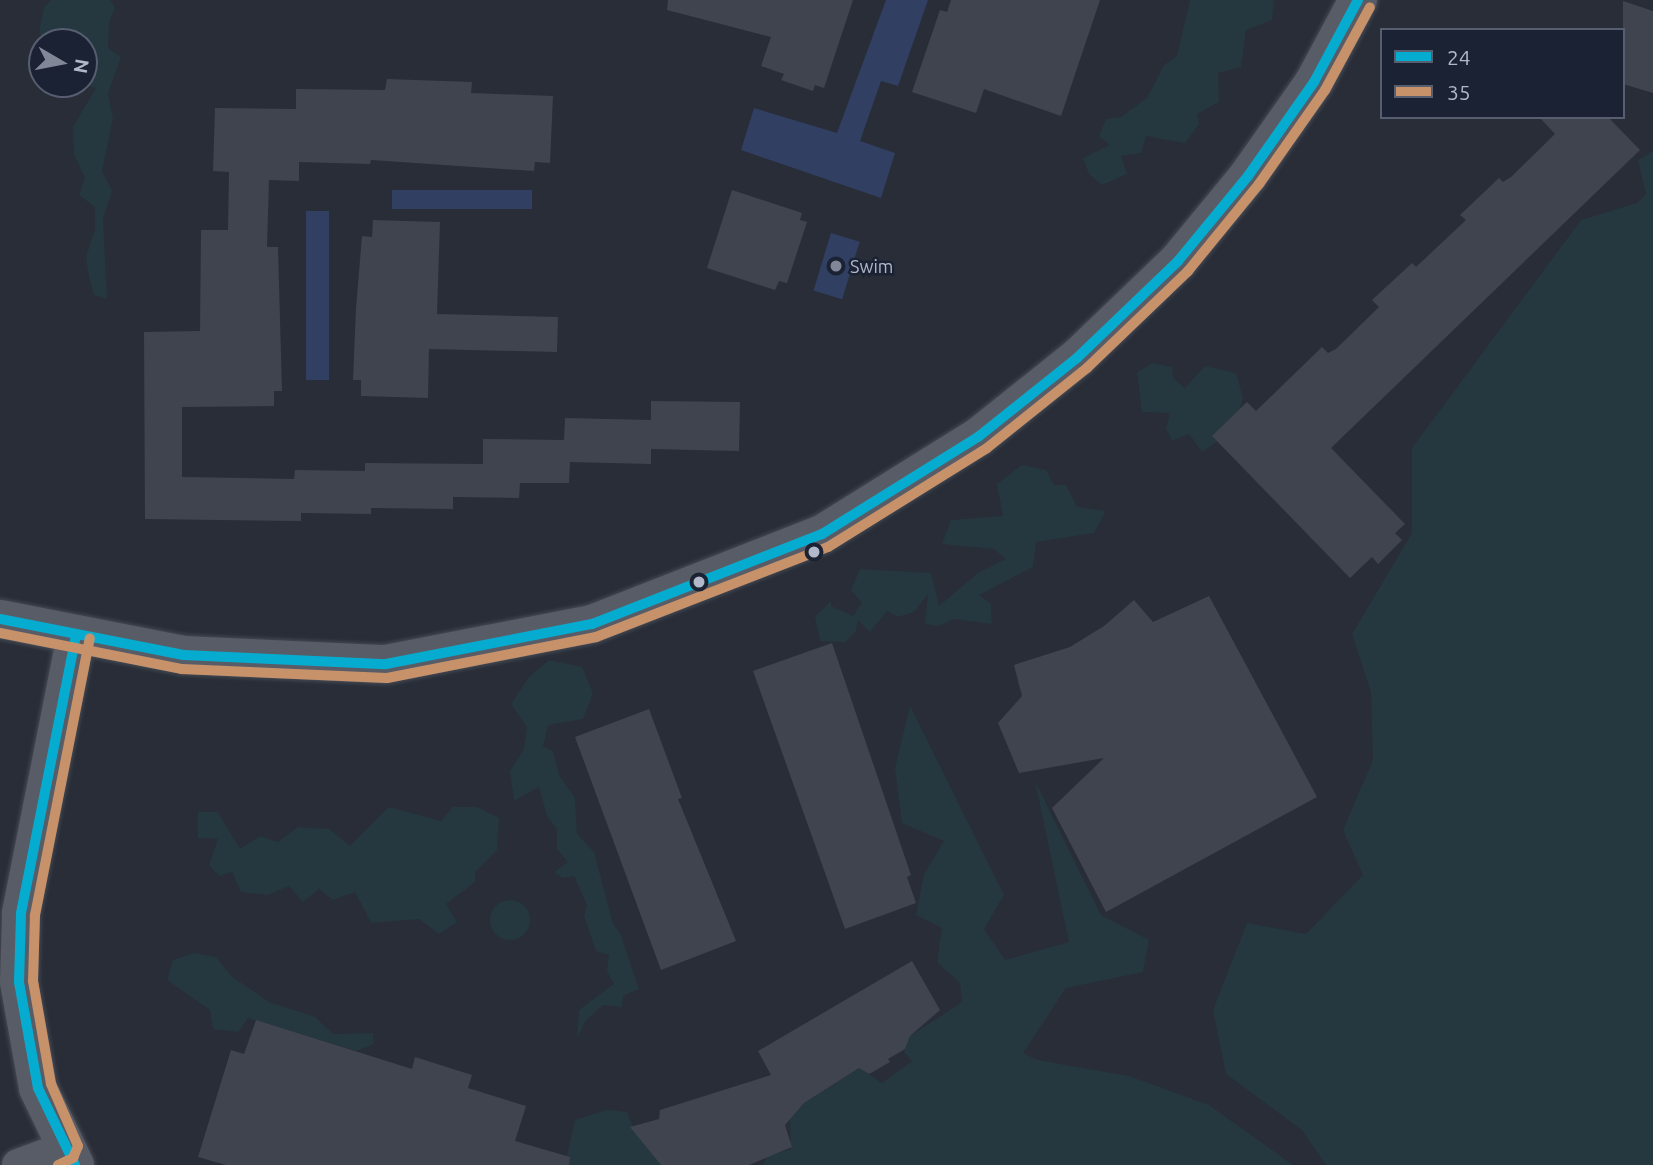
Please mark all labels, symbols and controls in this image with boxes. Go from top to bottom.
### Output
north arrow [28,28,98,98]
legend [1380,28,1625,119]
text: 24 [1447,45,1471,69]
text: N [70,57,94,75]
text: 35 [1447,80,1471,104]
place label: Swim [850,255,893,277]
marker: Swim [828,258,844,274]
unlabelled marker [807,545,821,559]
unlabelled marker [692,575,706,589]

